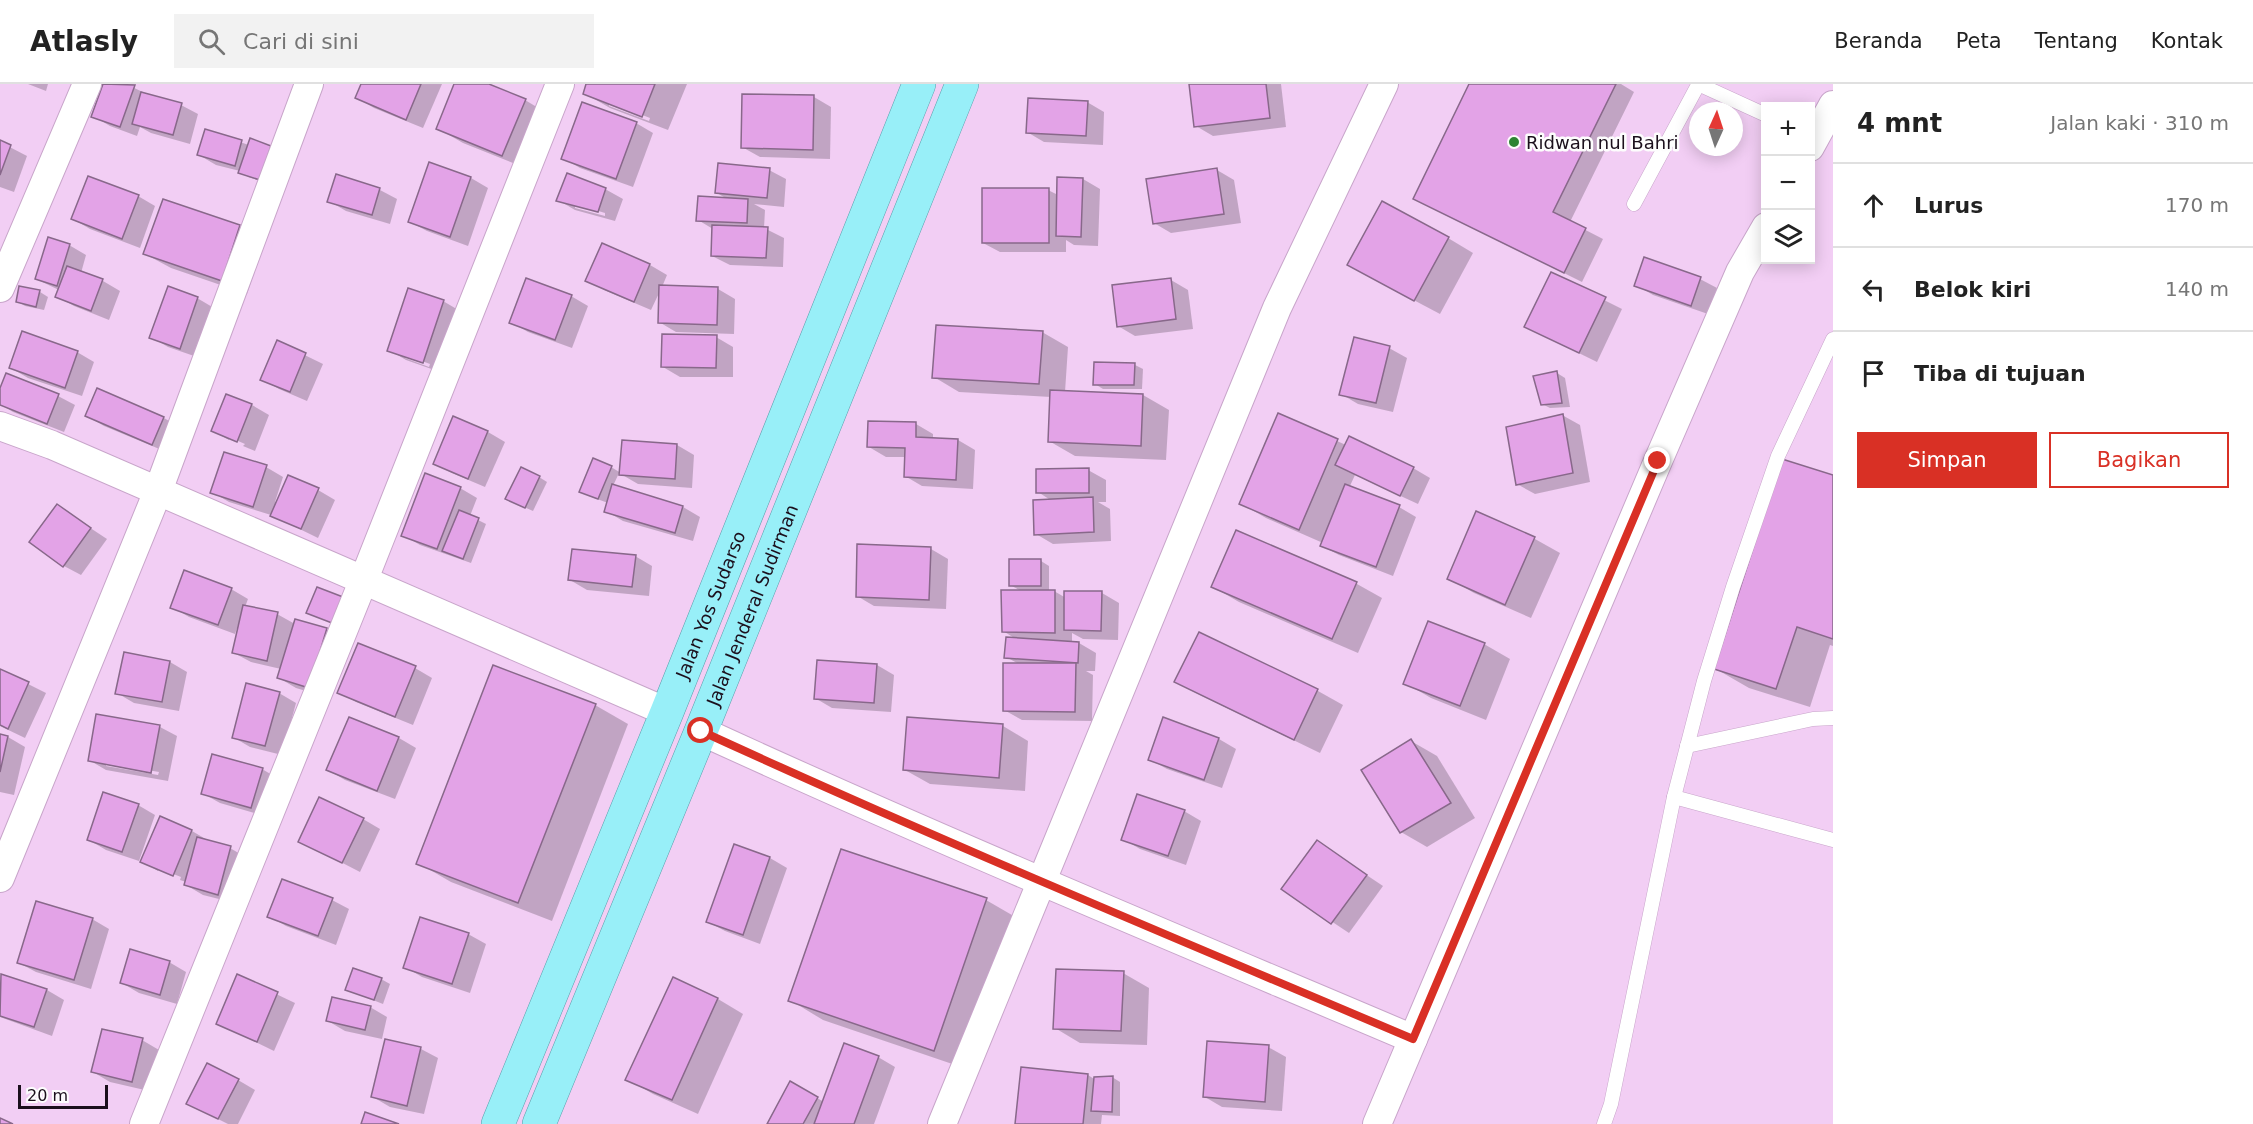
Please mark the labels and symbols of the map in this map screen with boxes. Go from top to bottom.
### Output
north arrow [1689,102,1743,156]
place label: Ridwan nul Bahri [1526,132,1679,153]
marker: Ridwan nul Bahri [1507,135,1521,149]
route end [1644,447,1670,473]
street label: Jalan Jenderal Sudirman [701,501,802,710]
street label: Jalan Yos Sudarso [671,528,749,683]
route start [687,717,713,743]
scale bar [18,1082,108,1110]

